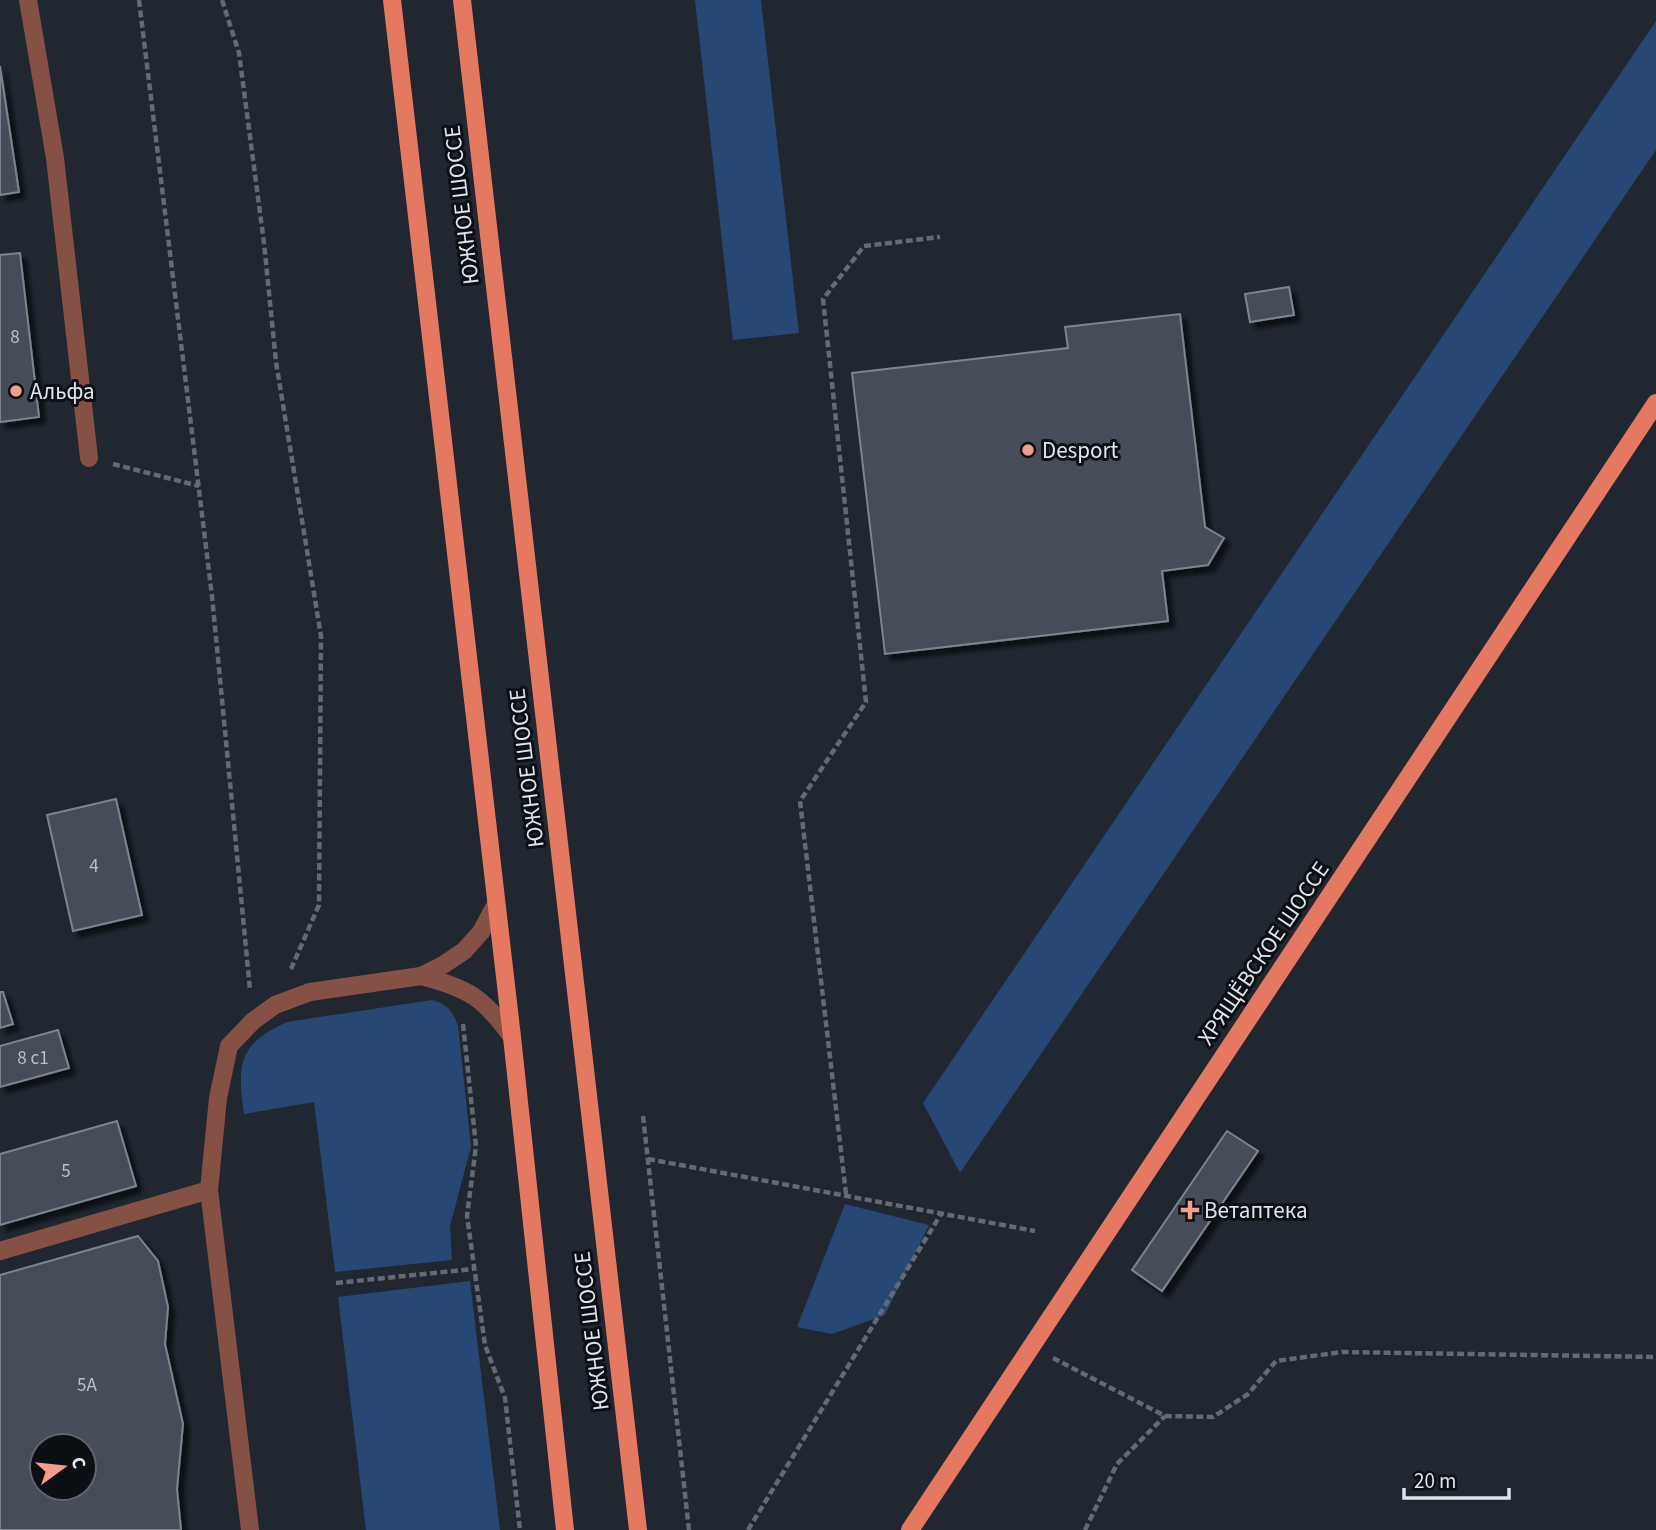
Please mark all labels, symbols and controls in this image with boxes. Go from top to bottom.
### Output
street label: ЮЖНОЕ ШОССЕ [435,124,488,286]
house number: 8 [10,324,20,351]
place label: Альфа [30,375,95,408]
marker: Альфа [8,383,24,399]
place label: Desport [1042,434,1118,467]
marker: Desport [1020,442,1036,458]
street label: ЮЖНОЕ ШОССЕ [500,687,553,849]
house number: 4 [89,853,99,880]
street label: ХРЯЩЁВСКОЕ ШОССЕ [1190,855,1337,1052]
house number: 8 с1 [17,1045,49,1072]
house number: 5 [61,1158,71,1185]
place label: Ветаптека [1204,1194,1308,1227]
marker: Ветаптека [1182,1202,1198,1218]
street label: ЮЖНОЕ ШОССЕ [565,1250,618,1412]
house number: 5А [77,1372,98,1399]
north arrow [28,1432,98,1502]
text: С [64,1454,92,1472]
scale bar [1404,1456,1509,1500]
text: 20 m [1414,1466,1456,1496]

